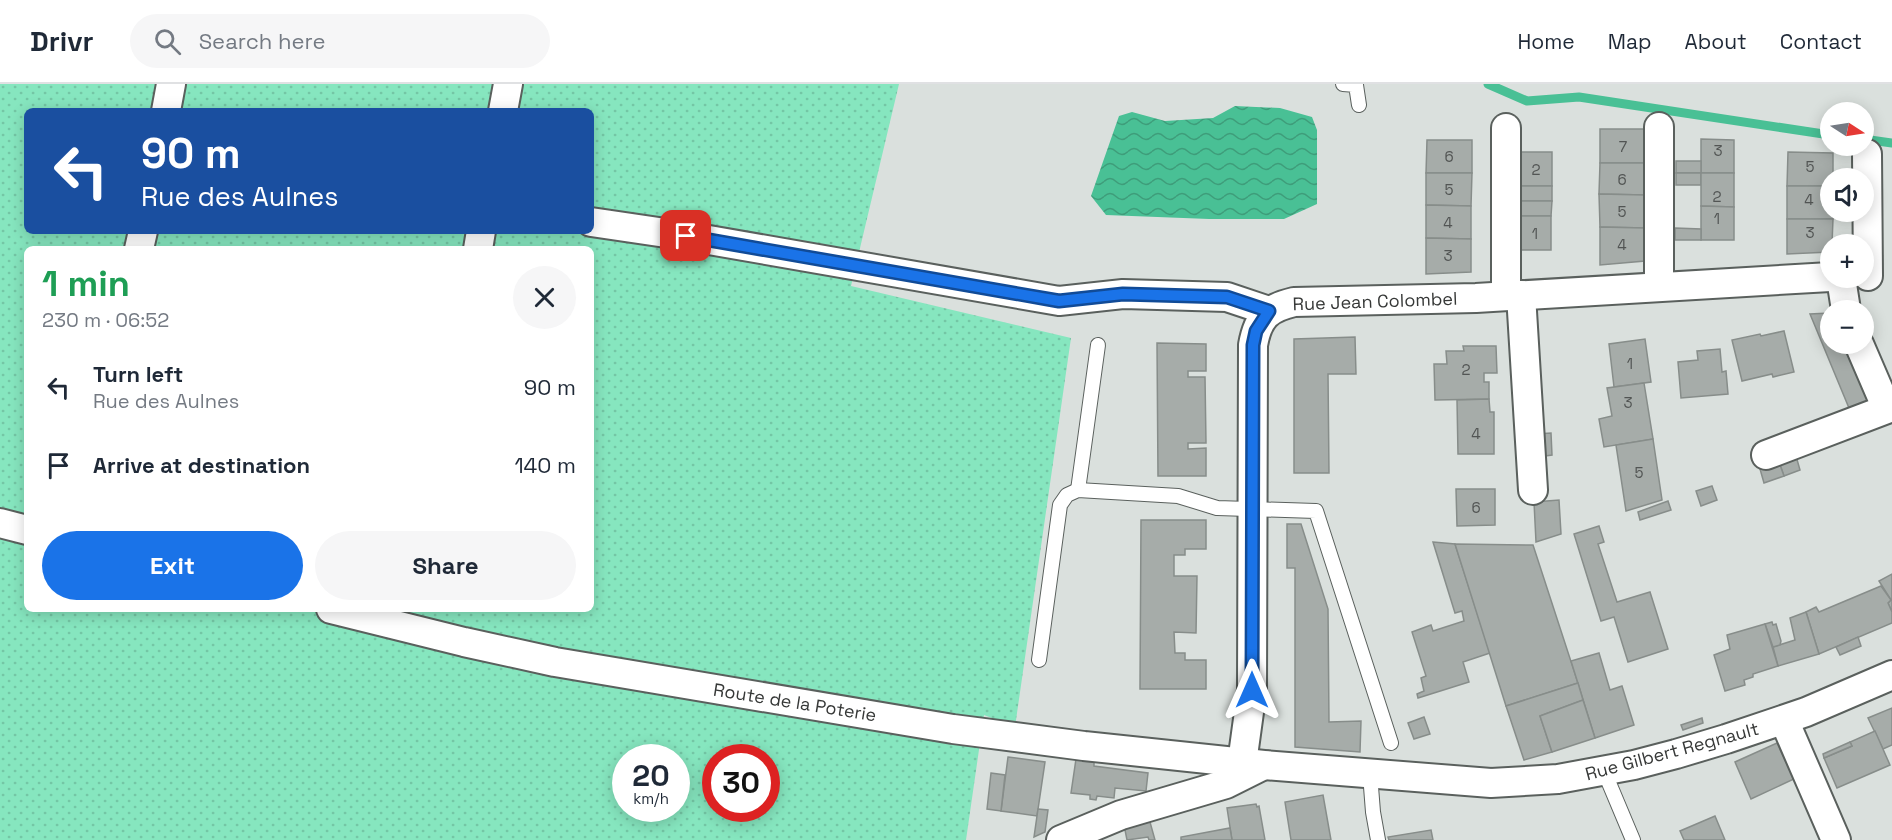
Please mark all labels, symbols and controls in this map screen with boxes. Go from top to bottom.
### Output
search box [130,14,550,68]
text: Drivr [30,23,94,59]
icon: search [151,25,184,58]
text: Search here [199,27,325,55]
text: Home [1517,28,1575,55]
text: Map [1608,28,1652,55]
text: About [1685,28,1747,55]
text: Contact [1780,28,1862,55]
north arrow [1820,102,1874,156]
map controls [1820,102,1874,354]
text: 90 m [141,127,241,180]
icon: left [42,132,120,210]
house number: 7 [1619,137,1627,156]
house number: 3 [1713,141,1723,160]
house number: 6 [1444,147,1454,166]
house number: 5 [1806,157,1815,176]
house number: 2 [1531,160,1541,179]
button: sound [1820,168,1874,222]
house number: 6 [1617,170,1627,189]
text: Rue des Aulnes [141,179,339,214]
house number: 5 [1445,180,1454,199]
house number: 2 [1712,187,1722,206]
house number: 4 [1804,190,1814,209]
house number: 5 [1618,202,1627,221]
house number: 1 [1714,209,1720,228]
pin [660,210,711,261]
house number: 4 [1443,213,1453,232]
icon: arrive [669,219,702,252]
house number: 3 [1805,223,1815,242]
house number: 1 [1532,224,1538,243]
button: + [1820,234,1874,288]
house number: 4 [1617,235,1627,254]
house number: 3 [1443,246,1453,265]
text: 1 min [42,261,130,307]
button: close [513,266,576,329]
street label: Rue Jean Colombel [1292,287,1458,315]
button: − [1820,300,1874,354]
text: 230 m · 06:52 [42,307,169,333]
house number: 1 [1627,354,1633,373]
text: Turn left [93,360,183,388]
house number: 2 [1461,360,1471,379]
icon: left [42,371,75,404]
text: 90 m [524,373,576,401]
text: Rue des Aulnes [93,388,239,414]
house number: 3 [1623,393,1633,412]
house number: 4 [1471,424,1481,443]
icon: arrive [42,449,75,482]
text: Arrive at destination [93,451,310,479]
text: 140 m [514,451,576,479]
house number: 5 [1635,463,1644,482]
house number: 6 [1471,498,1481,517]
button: Exit [42,531,303,600]
button: Share [315,531,576,600]
position arrow [1220,658,1284,722]
street label: Route de la Poterie [712,678,878,726]
street label: Rue Gilbert Regnault [1583,717,1761,785]
speed limit sign: 30 [702,744,780,822]
text: 20 [632,756,670,795]
text: km/h [633,789,669,808]

